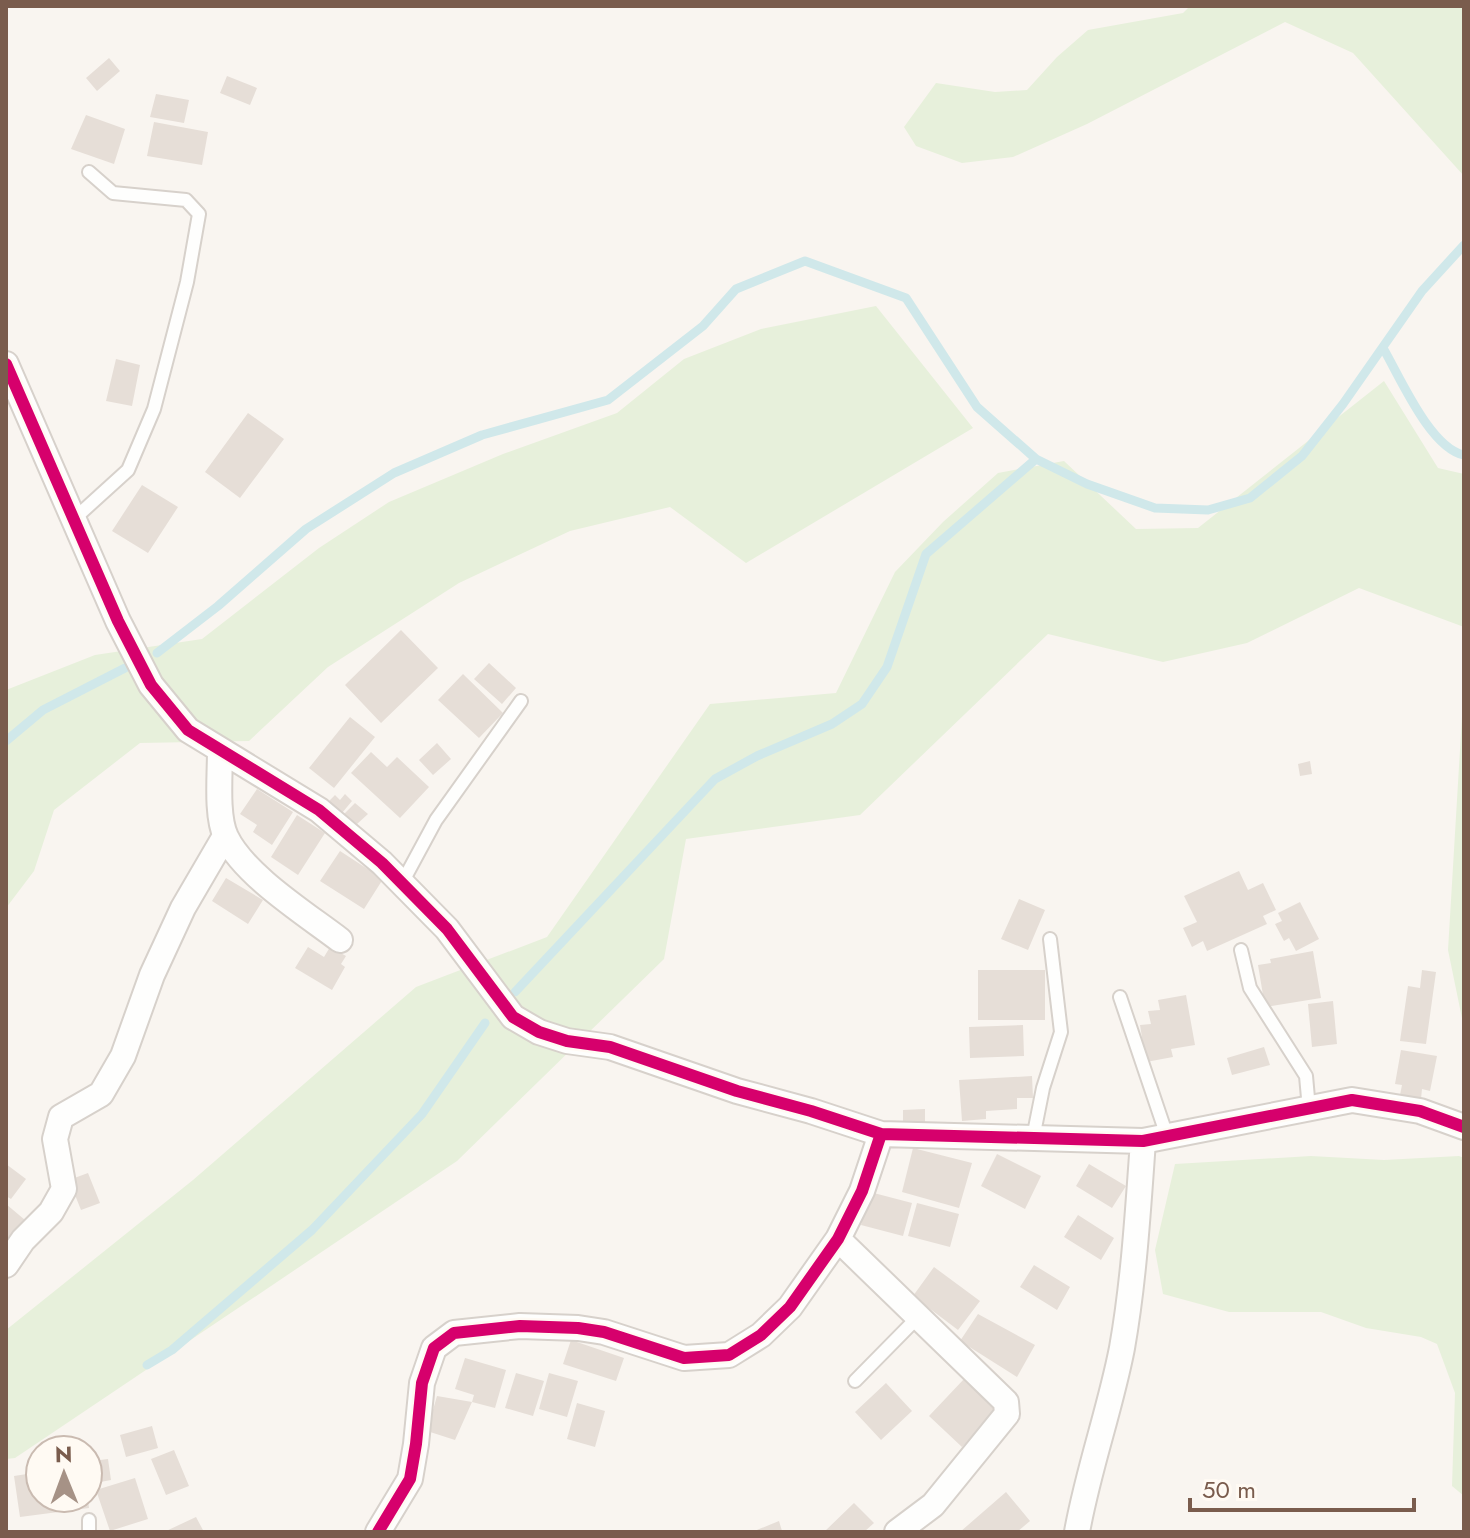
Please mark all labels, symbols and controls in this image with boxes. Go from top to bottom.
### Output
north arrow [24,1434,104,1514]
text: N [55,1438,73,1470]
scale bar [1190,1462,1414,1512]
text: 50 m [1202,1472,1256,1507]

